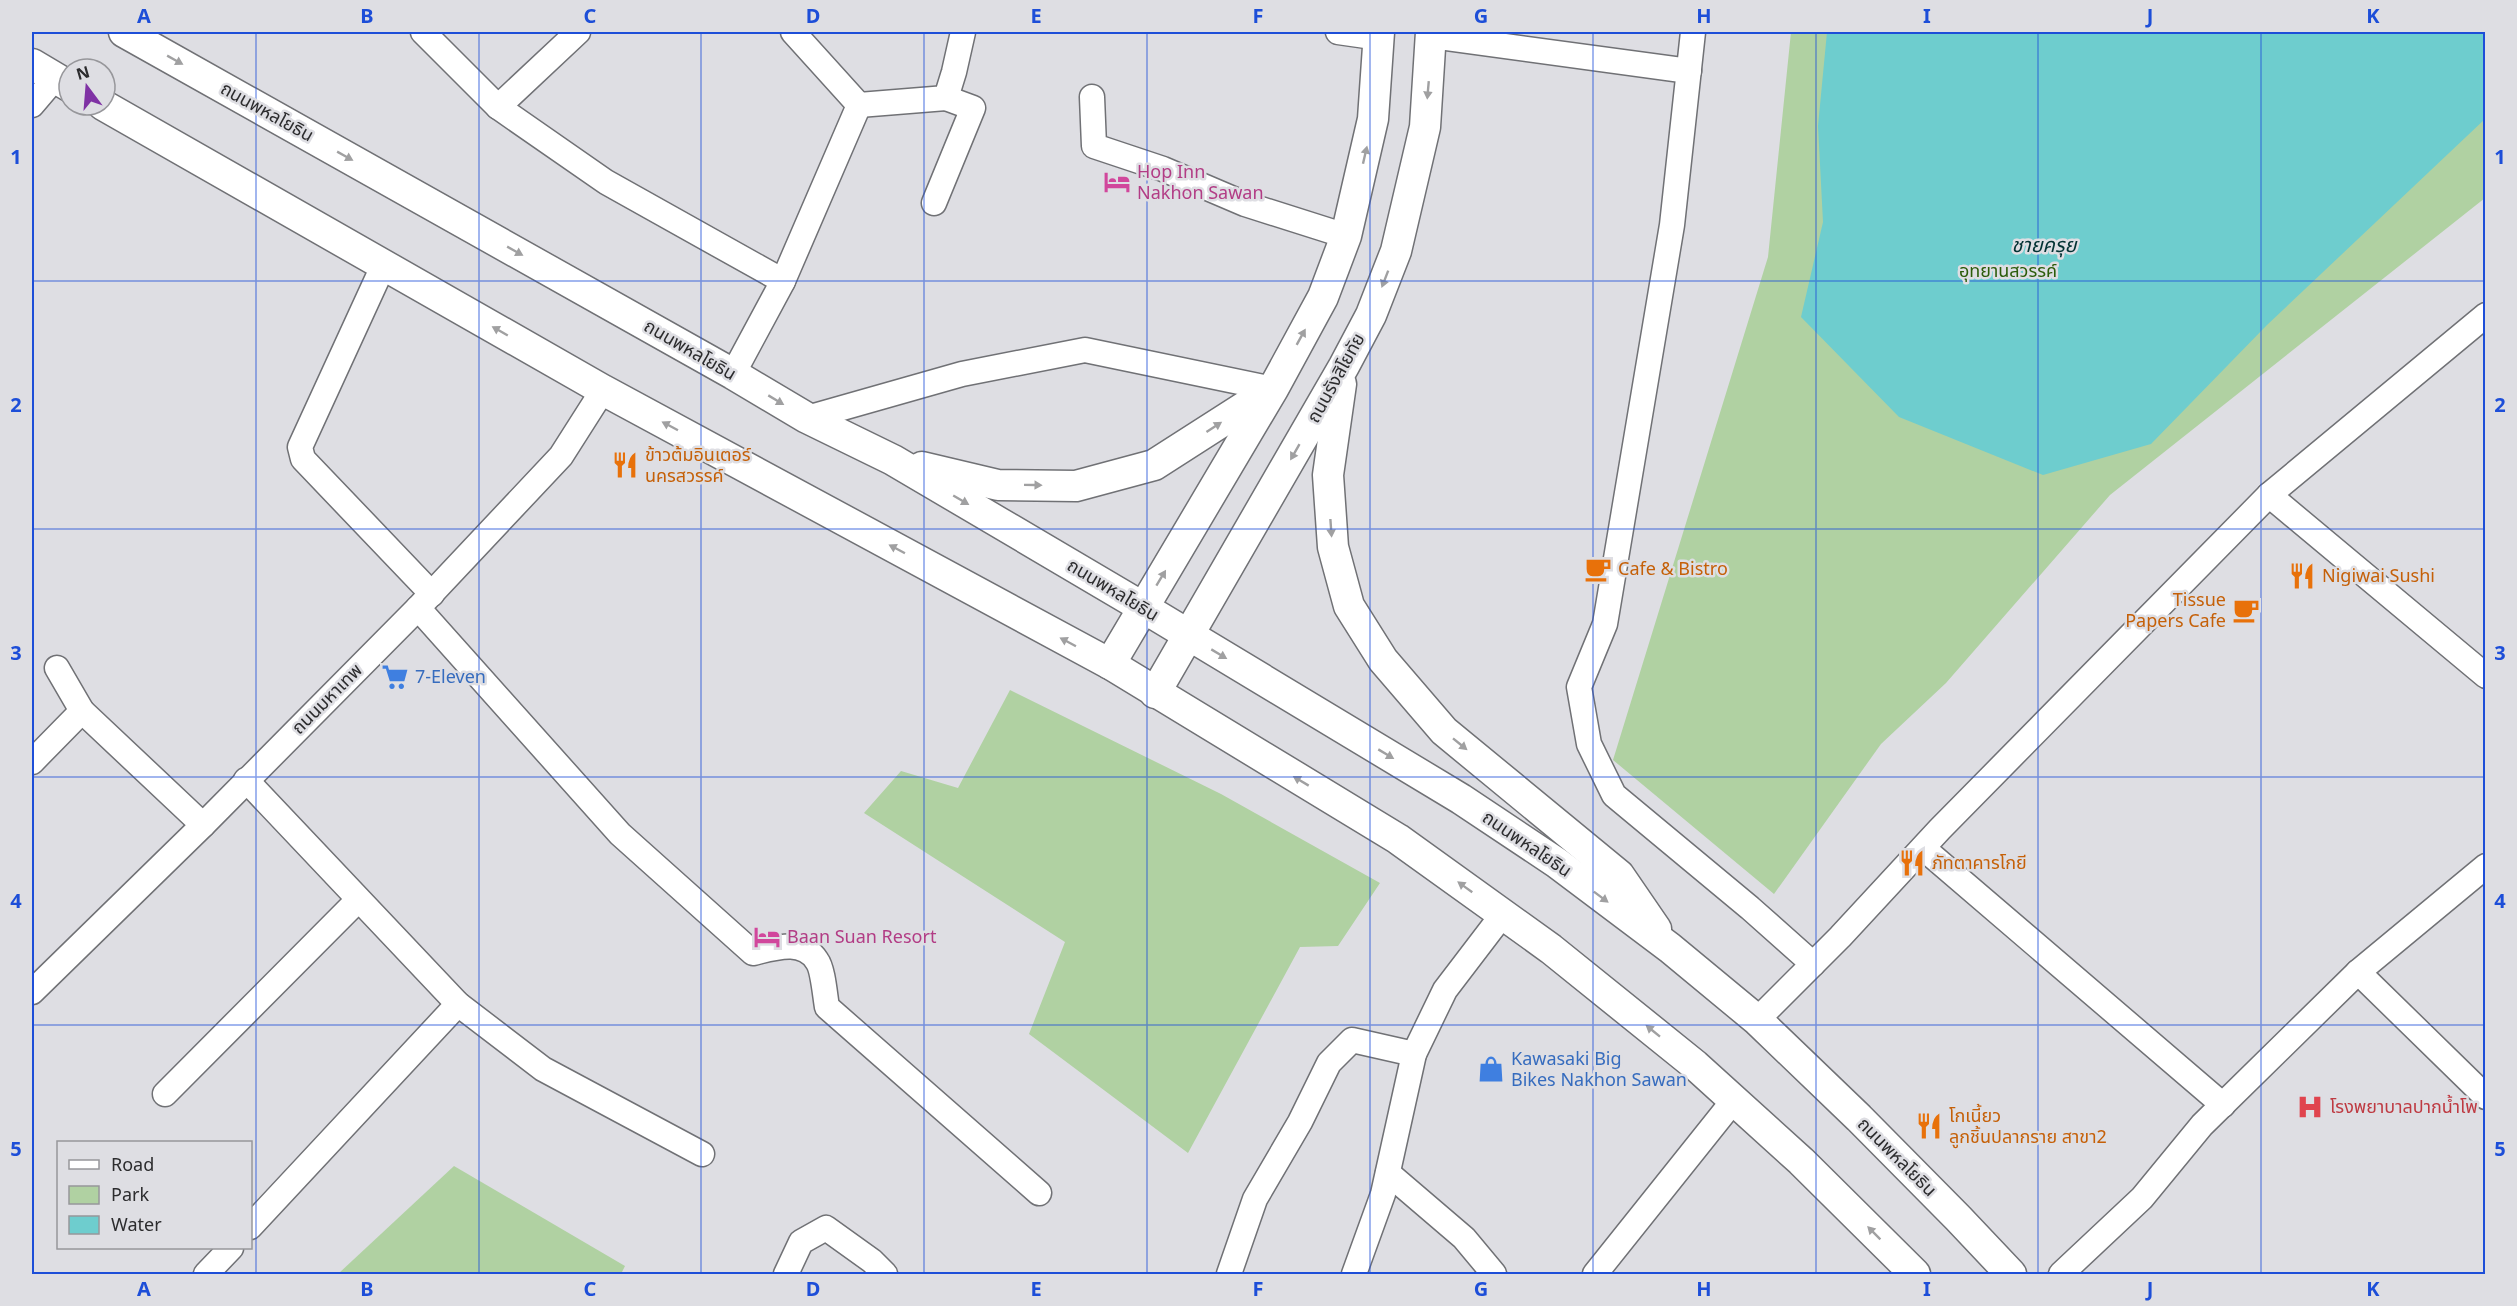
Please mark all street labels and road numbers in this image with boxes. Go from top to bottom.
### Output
street label: ถนนพหลโยธิน [217,76,318,147]
street label: ถนนพหลโยธิน [640,313,741,385]
street label: ถนนรังสิโยทัย [1301,328,1370,427]
street label: ถนนพหลโยธิน [1063,552,1164,626]
street label: ถนนมหาเทพ [286,658,367,739]
street label: ถนนพหลโยธิน [1478,804,1577,882]
street label: ถนนพหลโยธิน [1853,1111,1943,1201]

